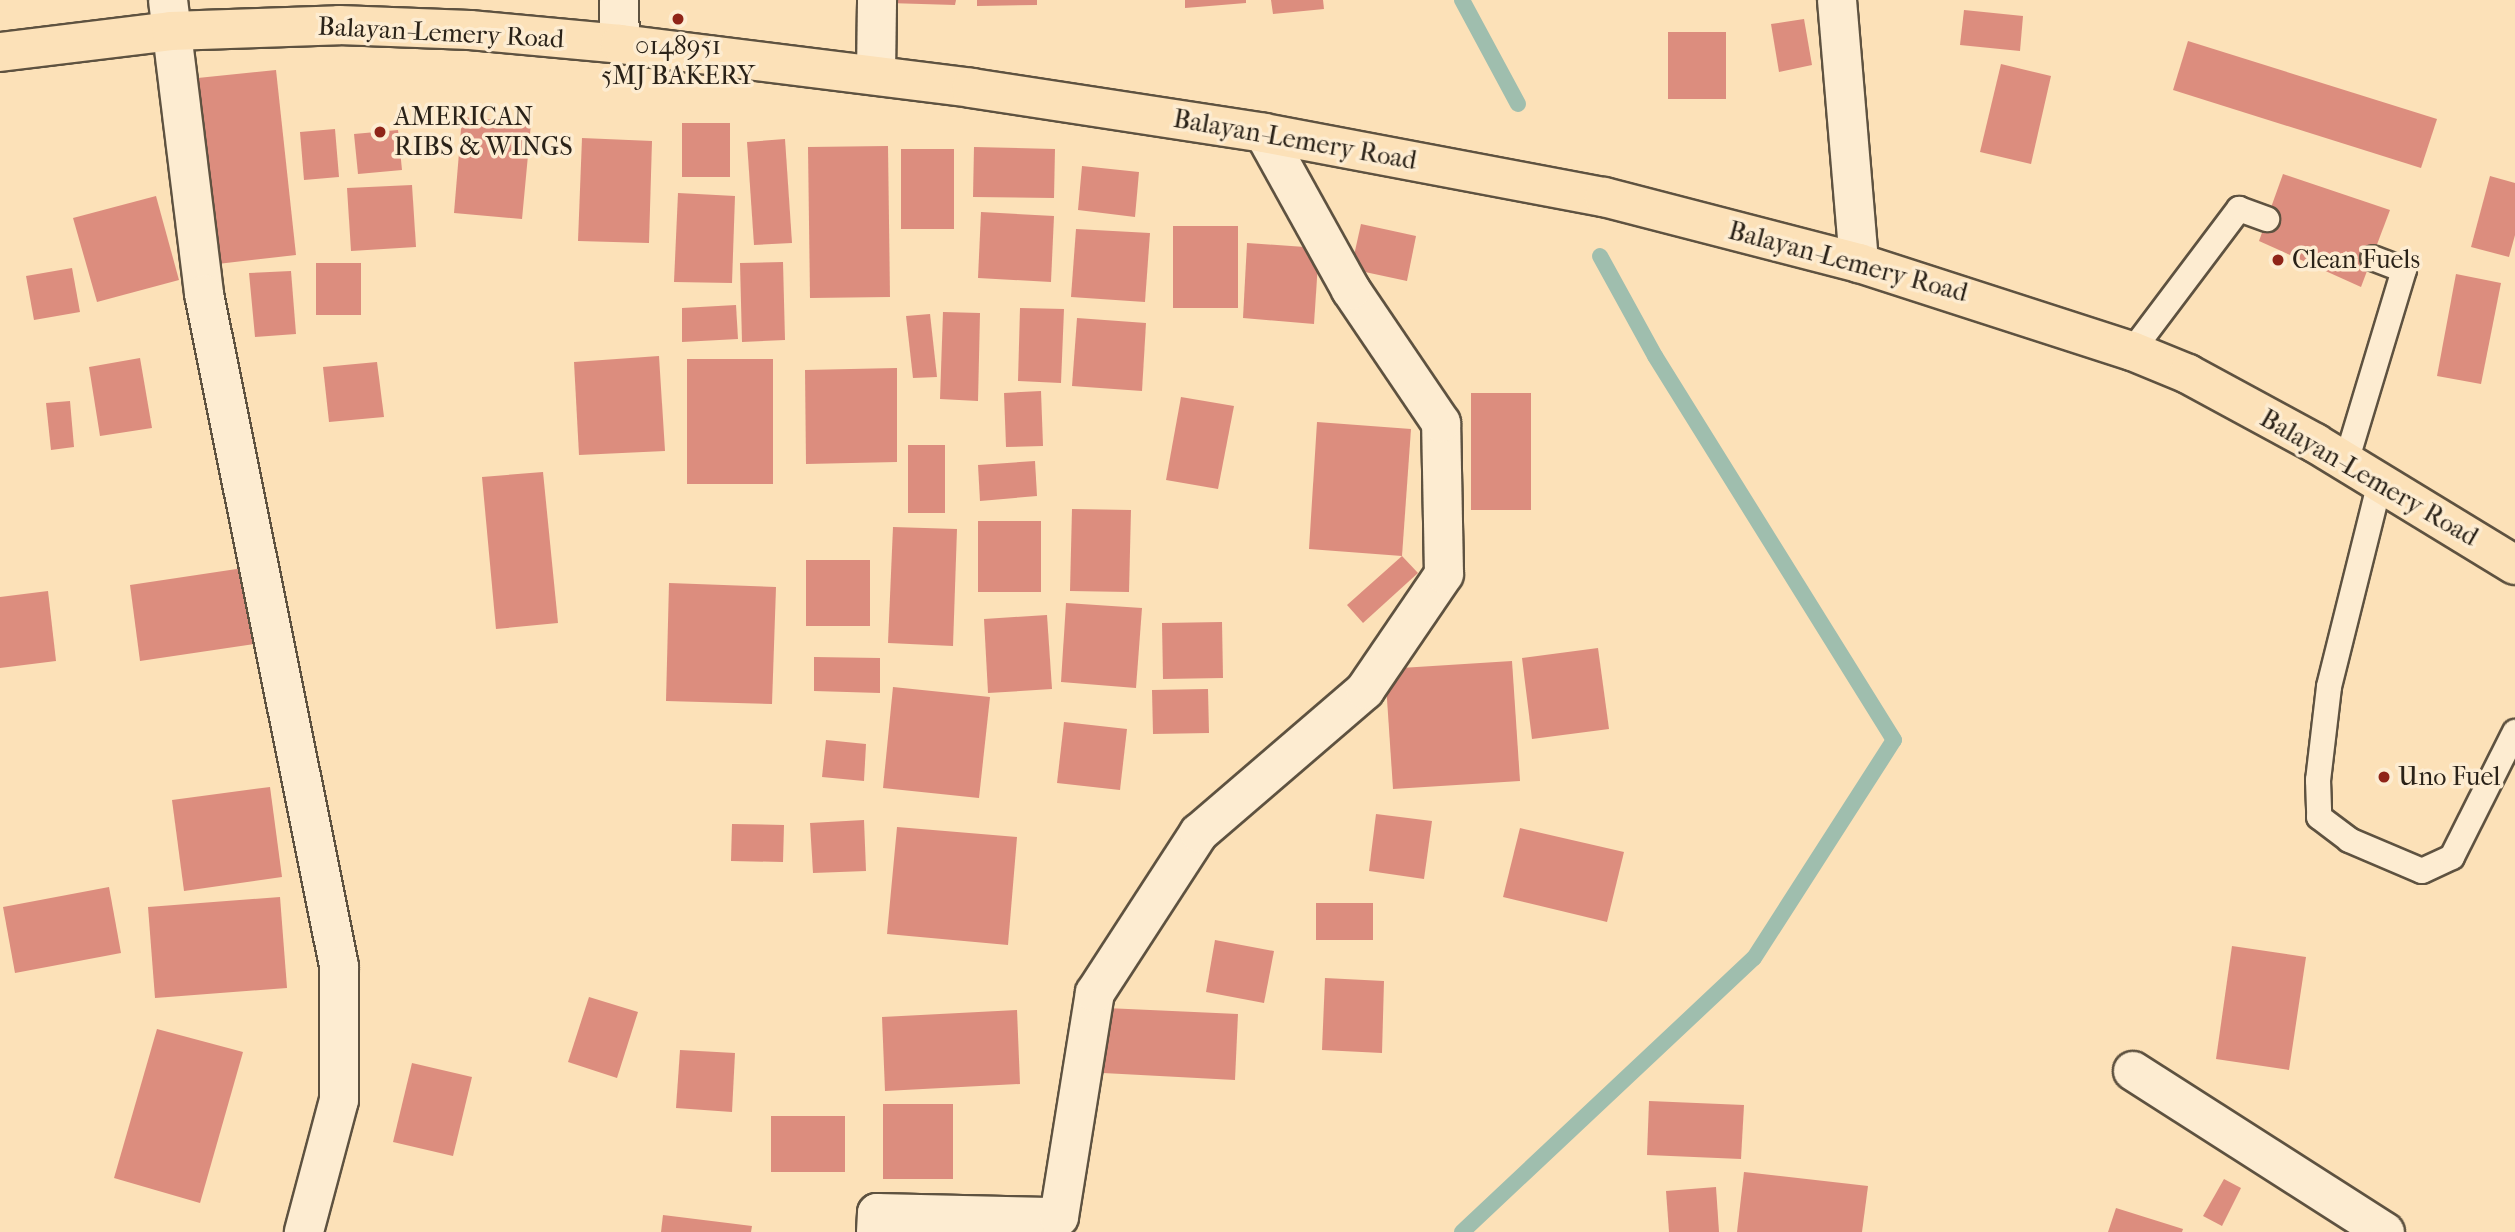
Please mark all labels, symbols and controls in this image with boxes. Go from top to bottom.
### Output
street label: Balayan-Lemery Road [317,11,565,55]
marker: 0148951 5MJ BAKERY [670,11,686,27]
place label: 0148951 5MJ BAKERY [601,30,755,92]
place label: AMERICAN RIBS & WINGS [394,101,573,162]
street label: Balayan-Lemery Road [1171,103,1419,177]
marker: AMERICAN RIBS & WINGS [372,124,388,140]
street label: Balayan-Lemery Road [1725,215,1971,309]
place label: Clean Fuels [2292,244,2420,276]
marker: Clean Fuels [2270,252,2286,268]
street label: Balayan-Lemery Road [2254,403,2484,553]
place label: Uno Fuel [2398,761,2500,793]
marker: Uno Fuel [2376,769,2392,785]

